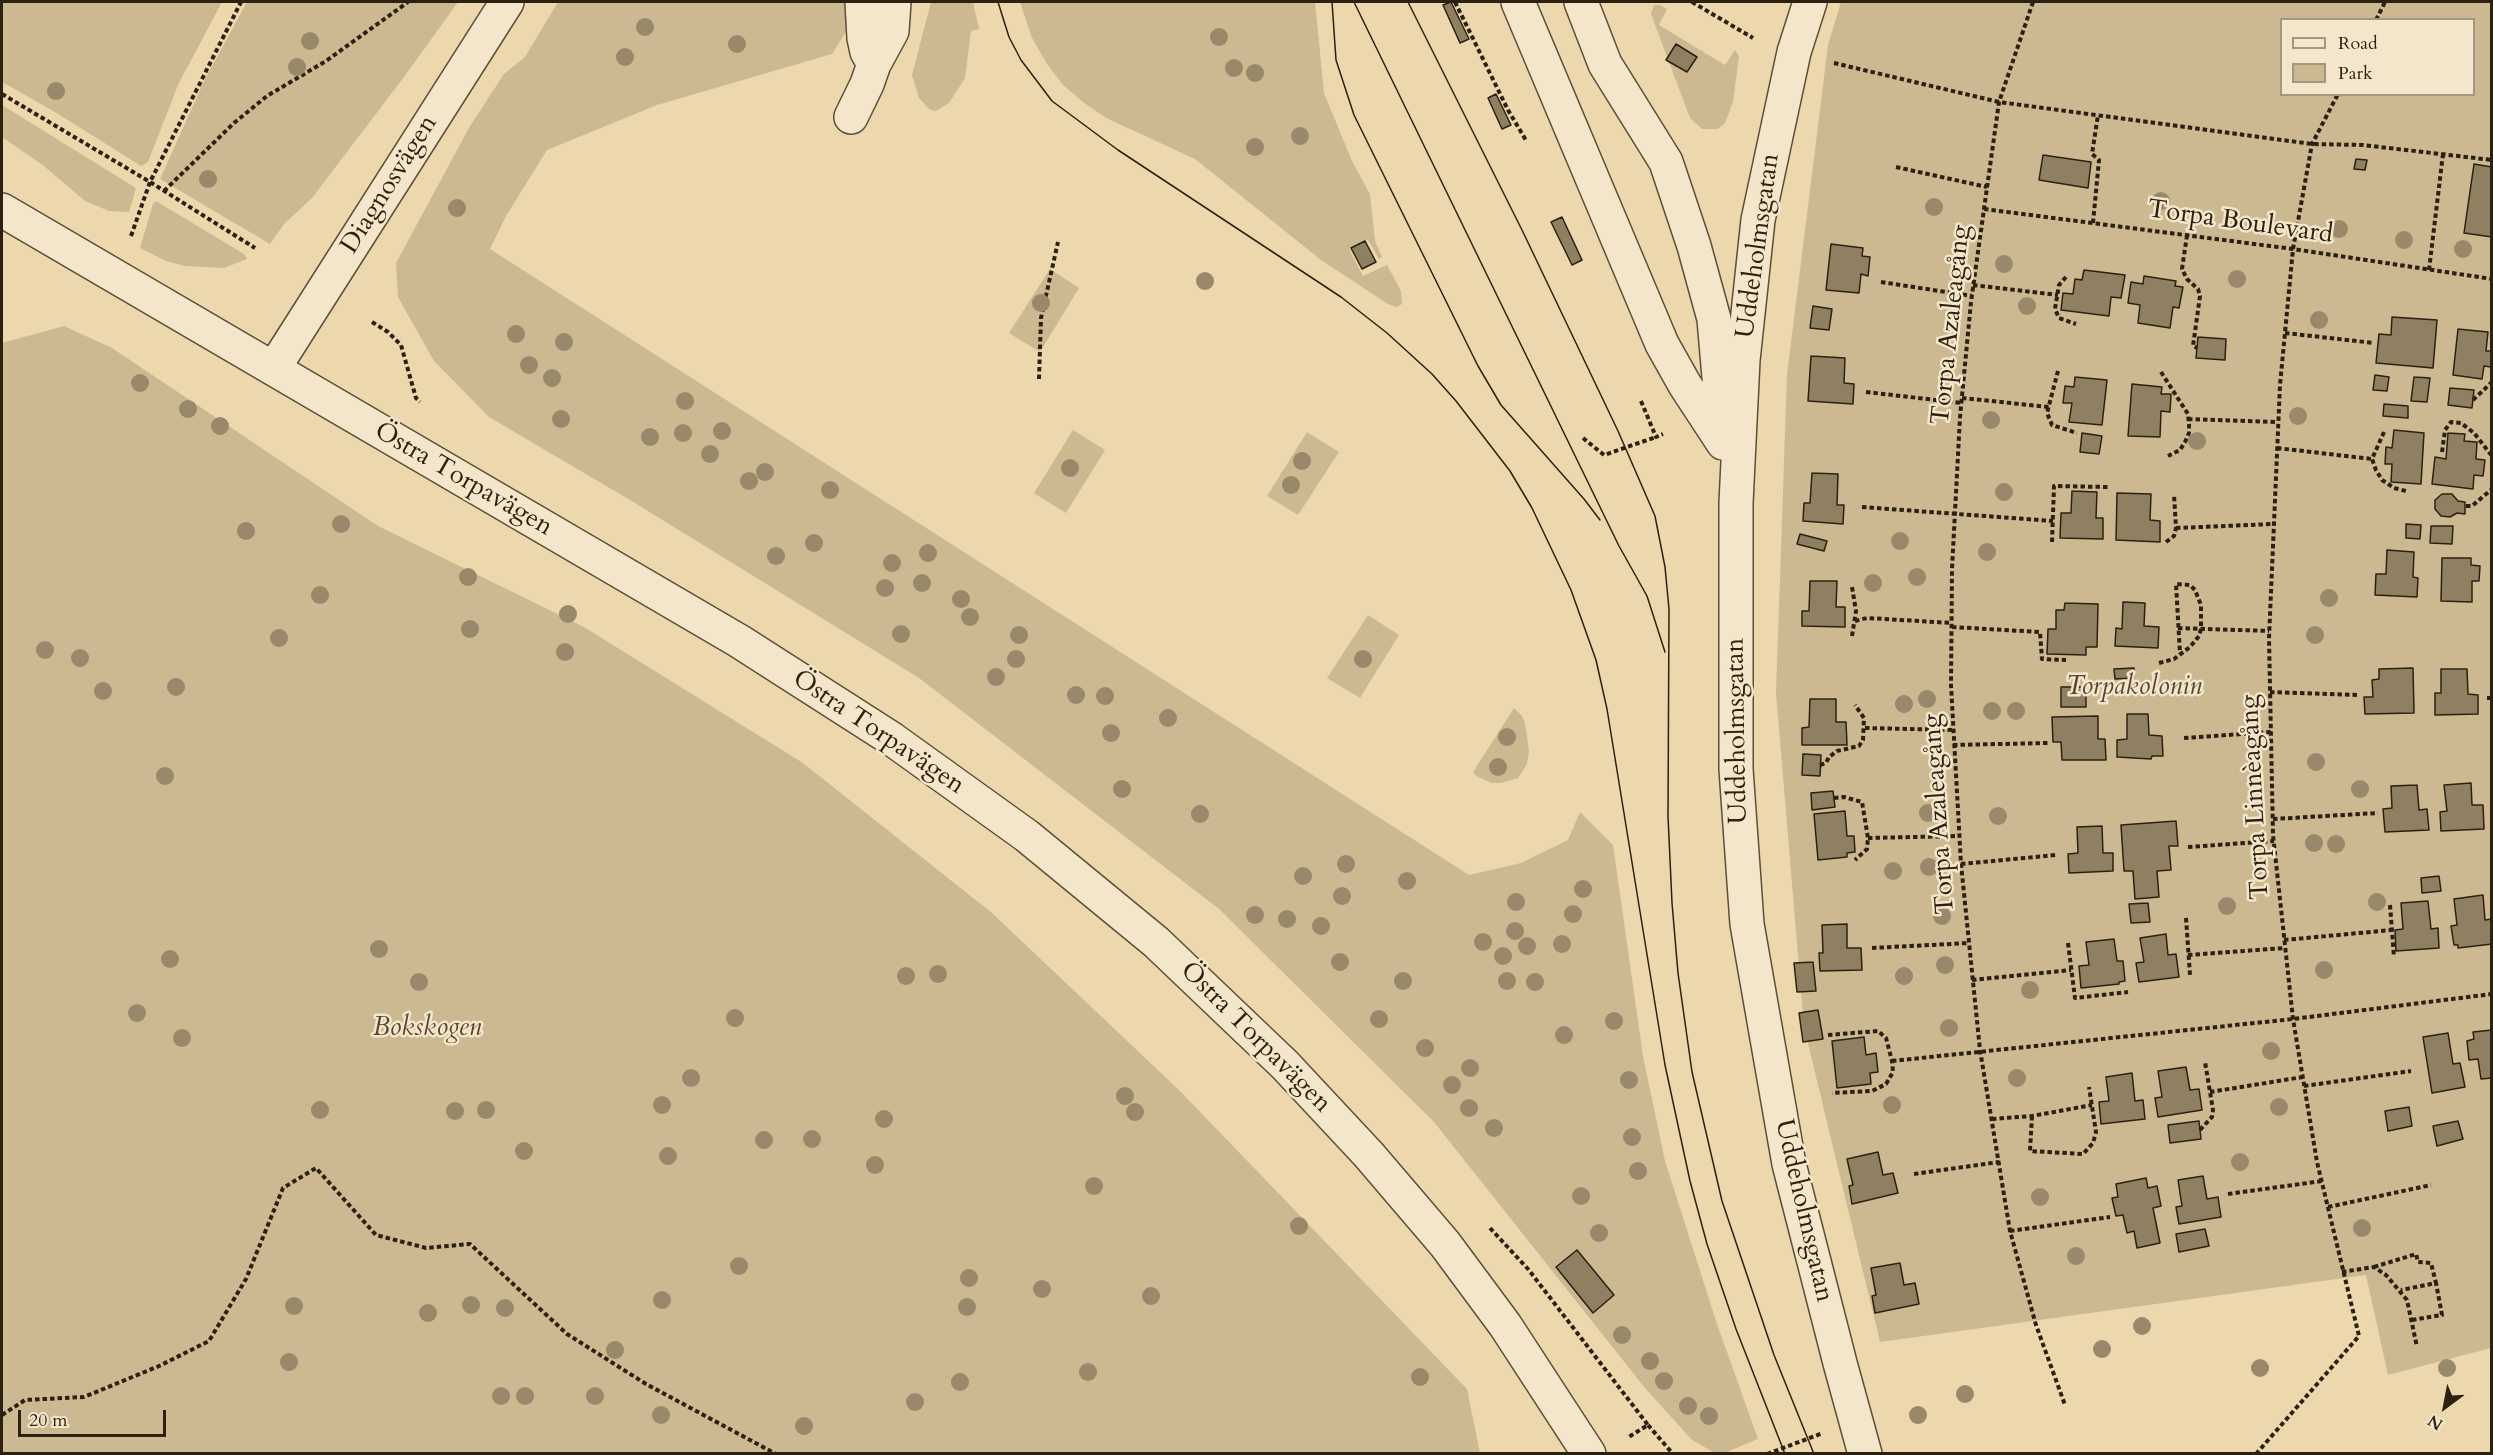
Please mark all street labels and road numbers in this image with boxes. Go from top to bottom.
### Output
street label: Diagnosvägen [335,110,445,260]
street label: Uddeholmsgatan [1731,152,1787,340]
street label: Torpa Boulevard [2145,195,2335,251]
street label: Torpa Azaleagång [1926,224,1978,426]
street label: Östra Torpavägen [368,416,558,544]
street label: Uddeholmsgatan [1721,638,1755,824]
street label: Östra Torpavägen [786,664,970,802]
street label: Torpa Linnèagång [2235,694,2277,900]
street label: Torpa Azaleagång [1917,713,1963,915]
street label: Östra Torpavägen [1173,956,1337,1120]
street label: Uddeholmsgatan [1767,1117,1839,1305]

